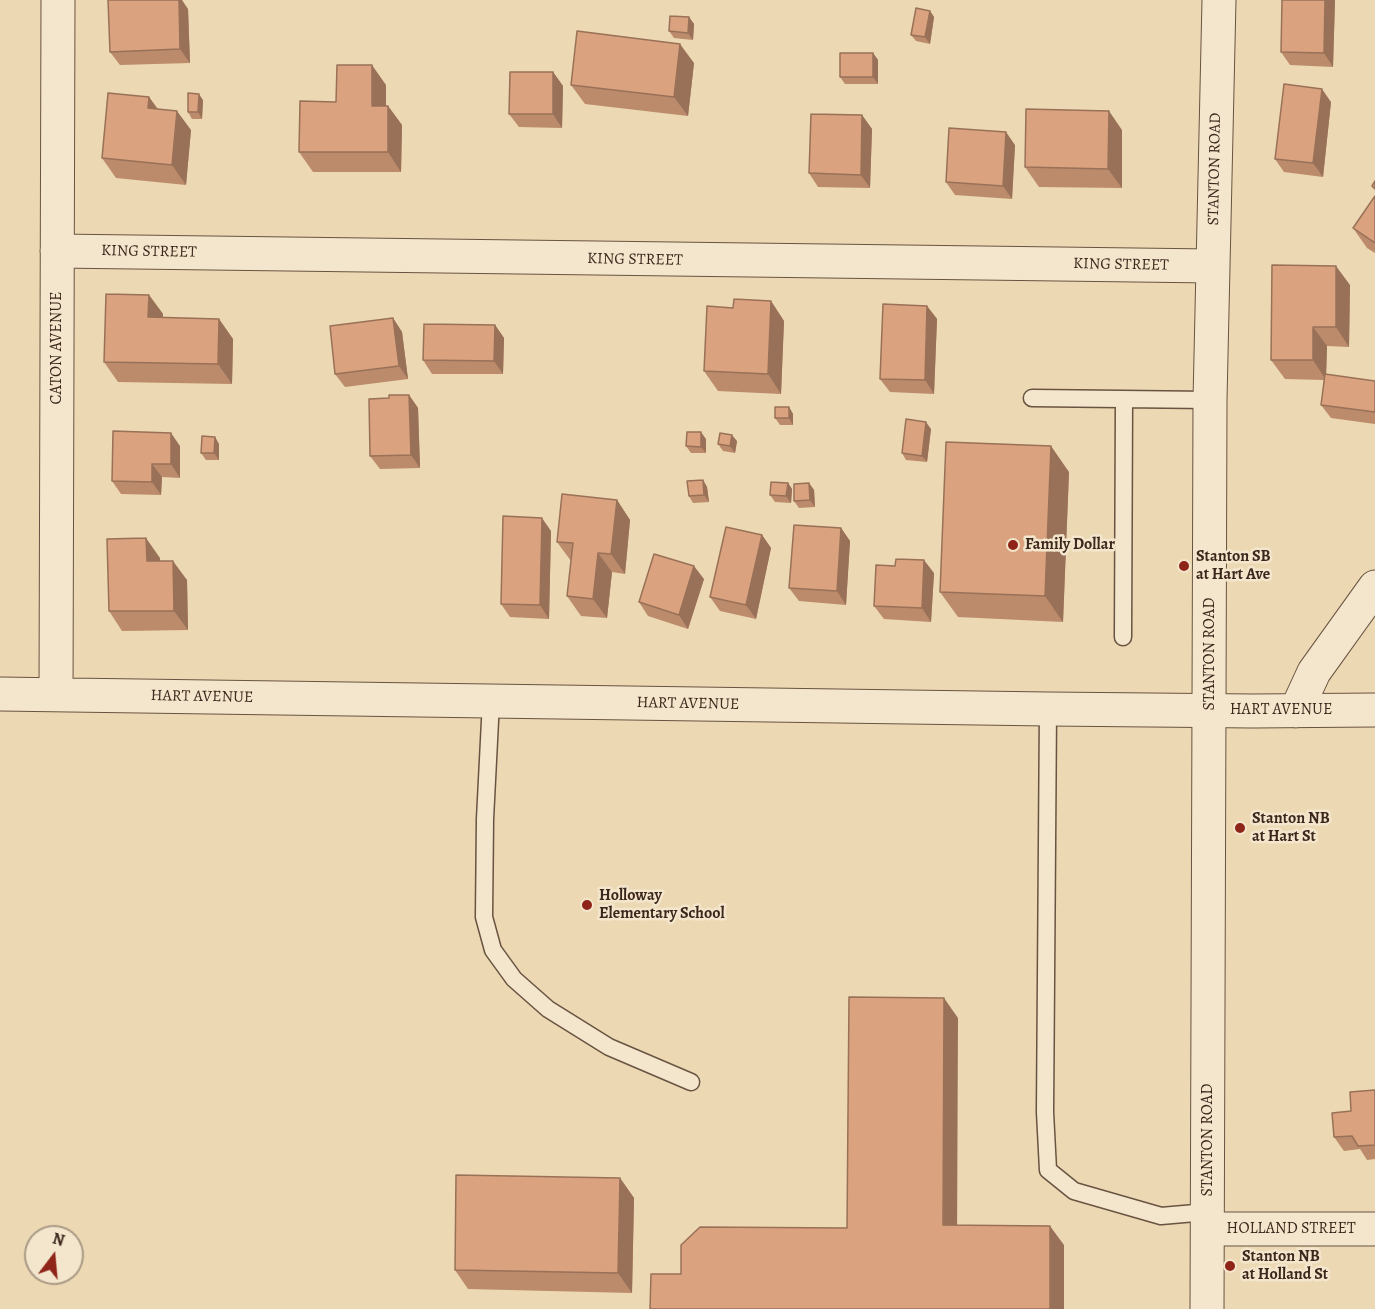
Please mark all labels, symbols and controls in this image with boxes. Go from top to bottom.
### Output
street label: STANTON ROAD [1204,112,1226,226]
street label: KING STREET [101,242,197,262]
street label: KING STREET [587,250,683,270]
street label: KING STREET [1073,255,1169,275]
street label: CATON AVENUE [47,292,67,404]
place label: Family Dollar [1025,535,1115,555]
marker: Family Dollar [1006,538,1020,552]
place label: Stanton SB at Hart Ave [1196,547,1271,585]
marker: Stanton SB at Hart Ave [1177,559,1191,573]
street label: STANTON ROAD [1200,598,1220,710]
street label: HART AVENUE [151,687,253,707]
street label: HART AVENUE [637,694,739,714]
street label: HART AVENUE [1230,700,1332,720]
place label: Stanton NB at Hart St [1252,809,1330,847]
marker: Stanton NB at Hart St [1233,821,1247,835]
place label: Holloway Elementary School [599,886,725,924]
marker: Holloway Elementary School [580,898,594,912]
street label: STANTON ROAD [1198,1084,1218,1196]
street label: HOLLAND STREET [1226,1219,1356,1239]
north arrow [24,1225,84,1285]
text: N [50,1227,67,1252]
place label: Stanton NB at Holland St [1242,1247,1328,1285]
marker: Stanton NB at Holland St [1223,1259,1237,1273]

